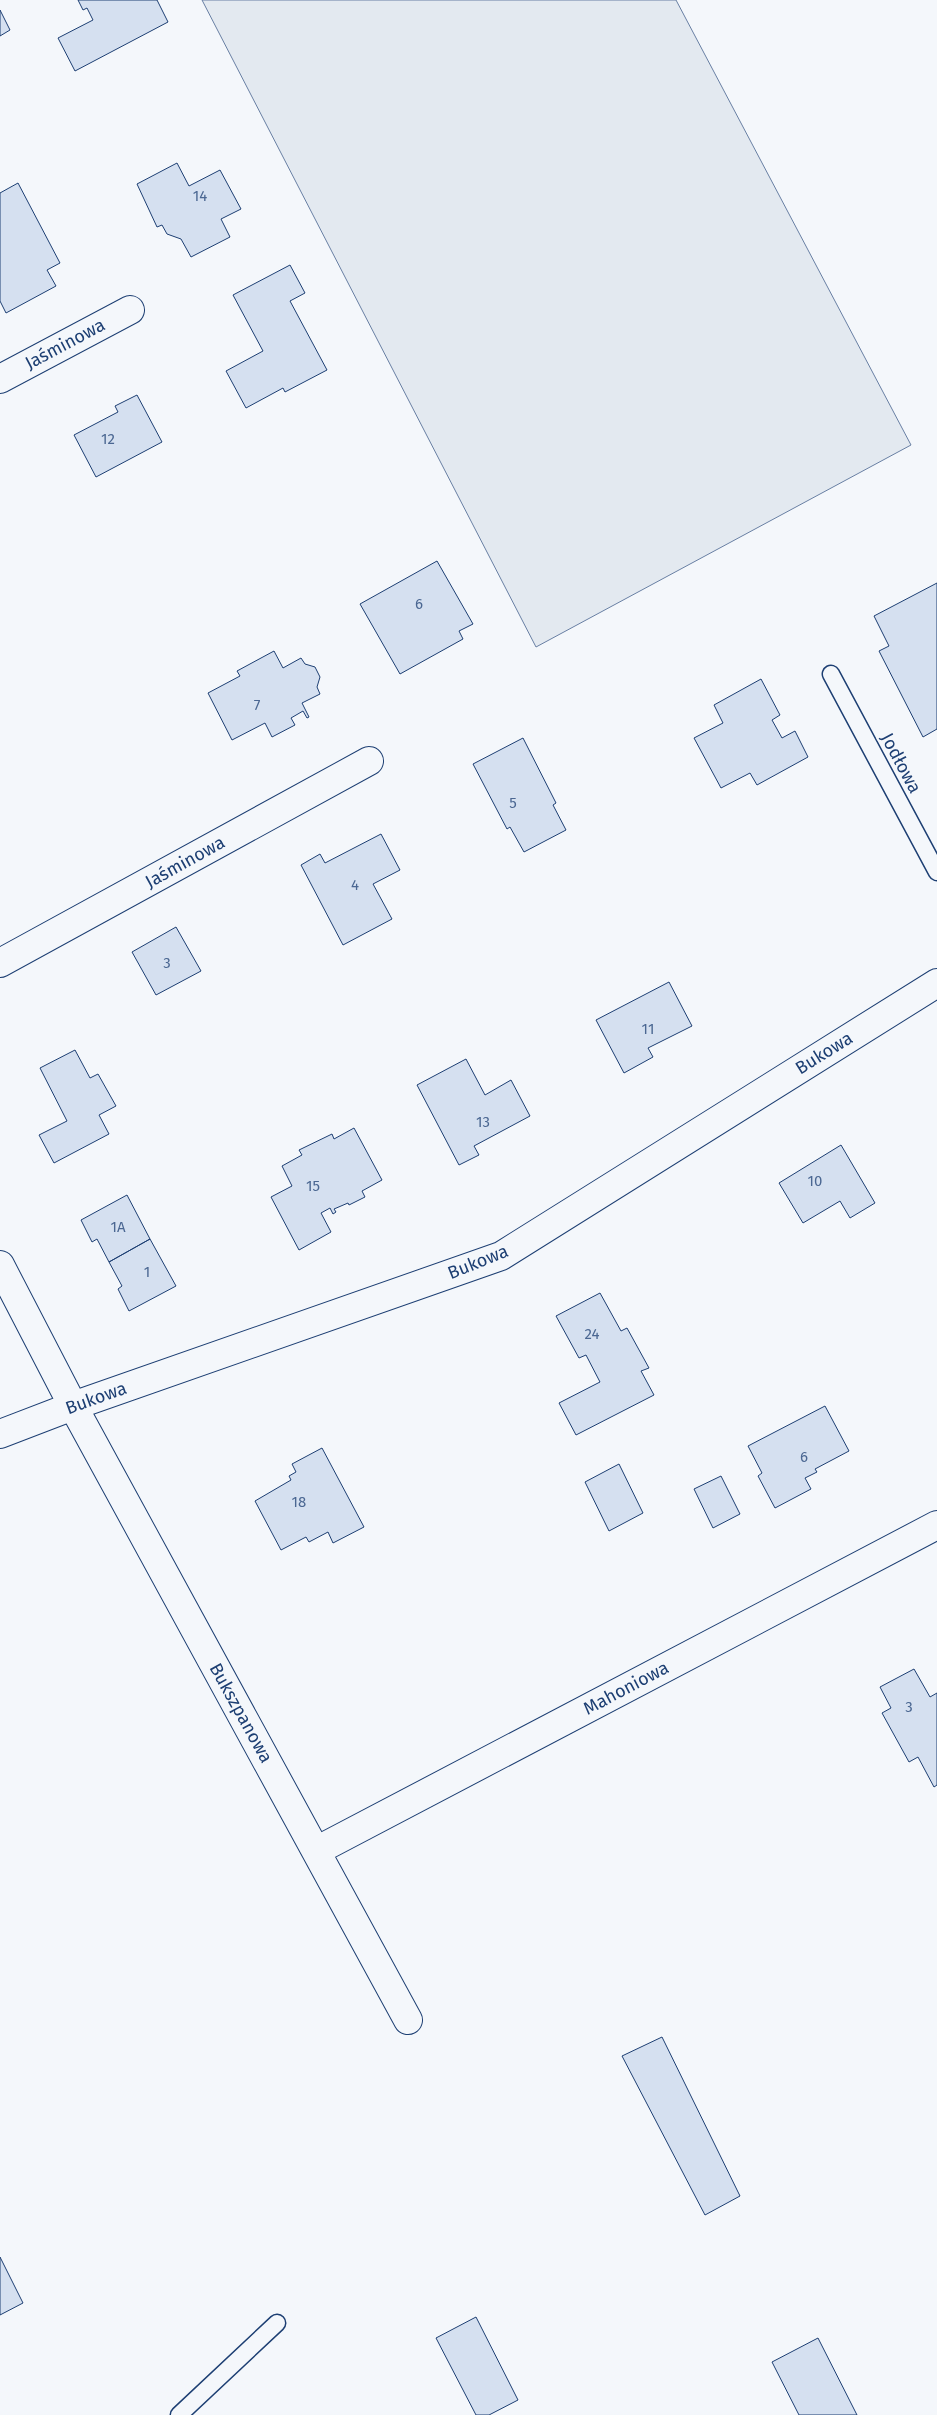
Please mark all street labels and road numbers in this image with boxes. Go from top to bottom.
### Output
street label: Jaśminowa [21,314,109,374]
street label: Jodłowa [876,729,926,797]
street label: Jaśminowa [141,831,229,893]
street label: Bukowa [791,1027,857,1079]
street label: Bukowa [444,1240,512,1284]
street label: Bukowa [62,1377,130,1419]
street label: Mahoniowa [580,1656,672,1720]
street label: Bukszpanowa [205,1659,277,1767]

